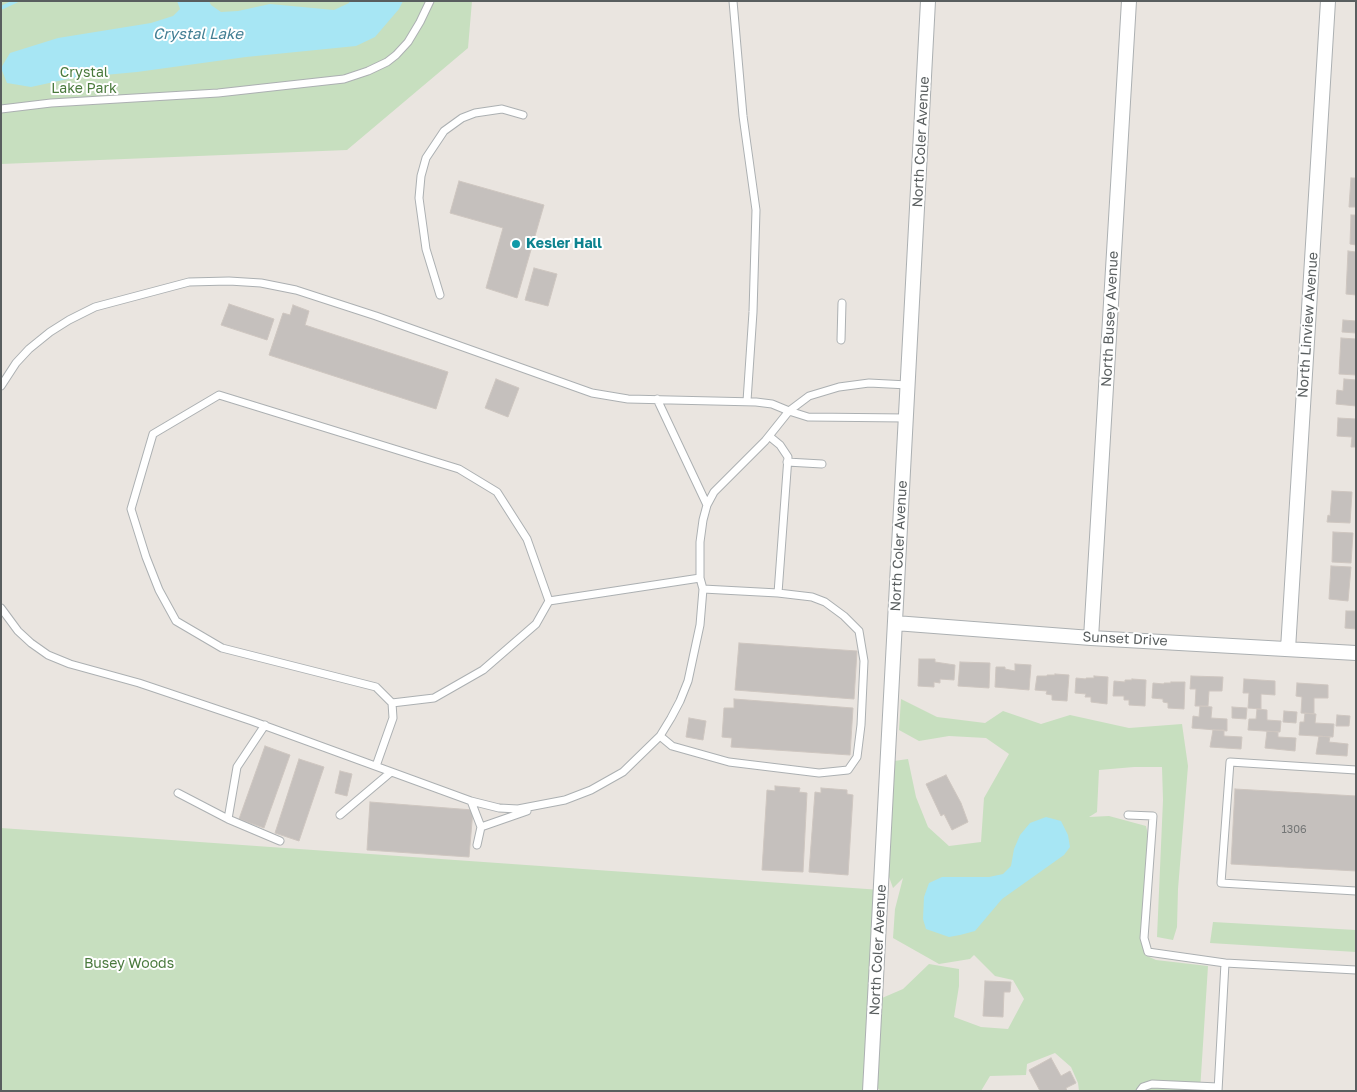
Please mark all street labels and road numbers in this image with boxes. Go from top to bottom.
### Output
street label: North Coler Avenue [909,76,933,208]
street label: North Busey Avenue [1098,250,1122,388]
street label: North Linview Avenue [1295,251,1321,399]
street label: North Coler Avenue [887,480,911,612]
street label: Sunset Drive [1082,628,1168,650]
street label: North Coler Avenue [866,884,890,1016]

